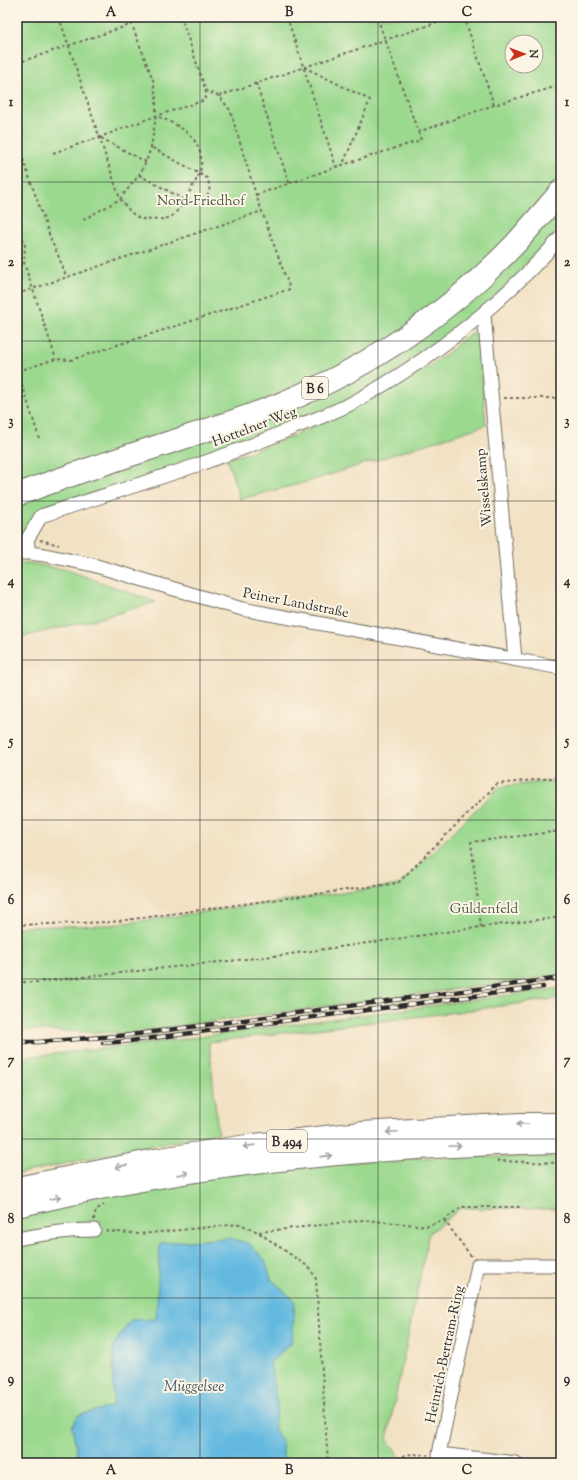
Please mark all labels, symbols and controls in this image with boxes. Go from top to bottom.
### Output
text: A [106,4,117,22]
text: B [285,4,294,22]
text: C [462,4,472,22]
north arrow [504,34,544,74]
text: N [525,48,541,59]
text: 1 [9,94,14,112]
text: 1 [565,94,570,112]
park label: Nord-Friedhof [157,192,246,212]
text: 2 [8,254,15,272]
text: 2 [564,254,571,272]
road number: B 6 [302,377,328,399]
street label: Hottelner Weg [210,403,300,453]
text: 3 [8,413,14,431]
text: 3 [564,413,570,431]
street label: Wisselskamp [472,447,498,528]
text: 4 [7,573,15,591]
text: 4 [563,573,571,591]
street label: Peiner Landstraße [241,584,350,624]
text: 5 [8,733,14,751]
text: 5 [564,733,570,751]
text: 6 [8,892,15,910]
text: 6 [564,892,571,910]
park label: Güldenfeld [450,900,518,920]
text: 7 [8,1052,15,1070]
text: 7 [564,1052,571,1070]
one-way arrow [516,1121,529,1128]
one-way arrow [386,1128,399,1135]
road number: B 494 [267,1130,307,1152]
one-way arrow [243,1142,256,1150]
one-way arrow [448,1142,461,1150]
one-way arrow [319,1152,332,1160]
one-way arrow [114,1162,127,1170]
one-way arrow [176,1170,189,1178]
one-way arrow [48,1193,61,1201]
text: 8 [8,1211,15,1229]
text: 8 [564,1211,571,1229]
street label: Heinrich-Bertram-Ring [422,1284,470,1425]
text: 9 [8,1371,15,1389]
text: 9 [564,1371,571,1389]
water label: Müggelsee [164,1377,224,1398]
text: A [106,1462,117,1480]
text: B [285,1462,294,1480]
text: C [462,1462,472,1480]

